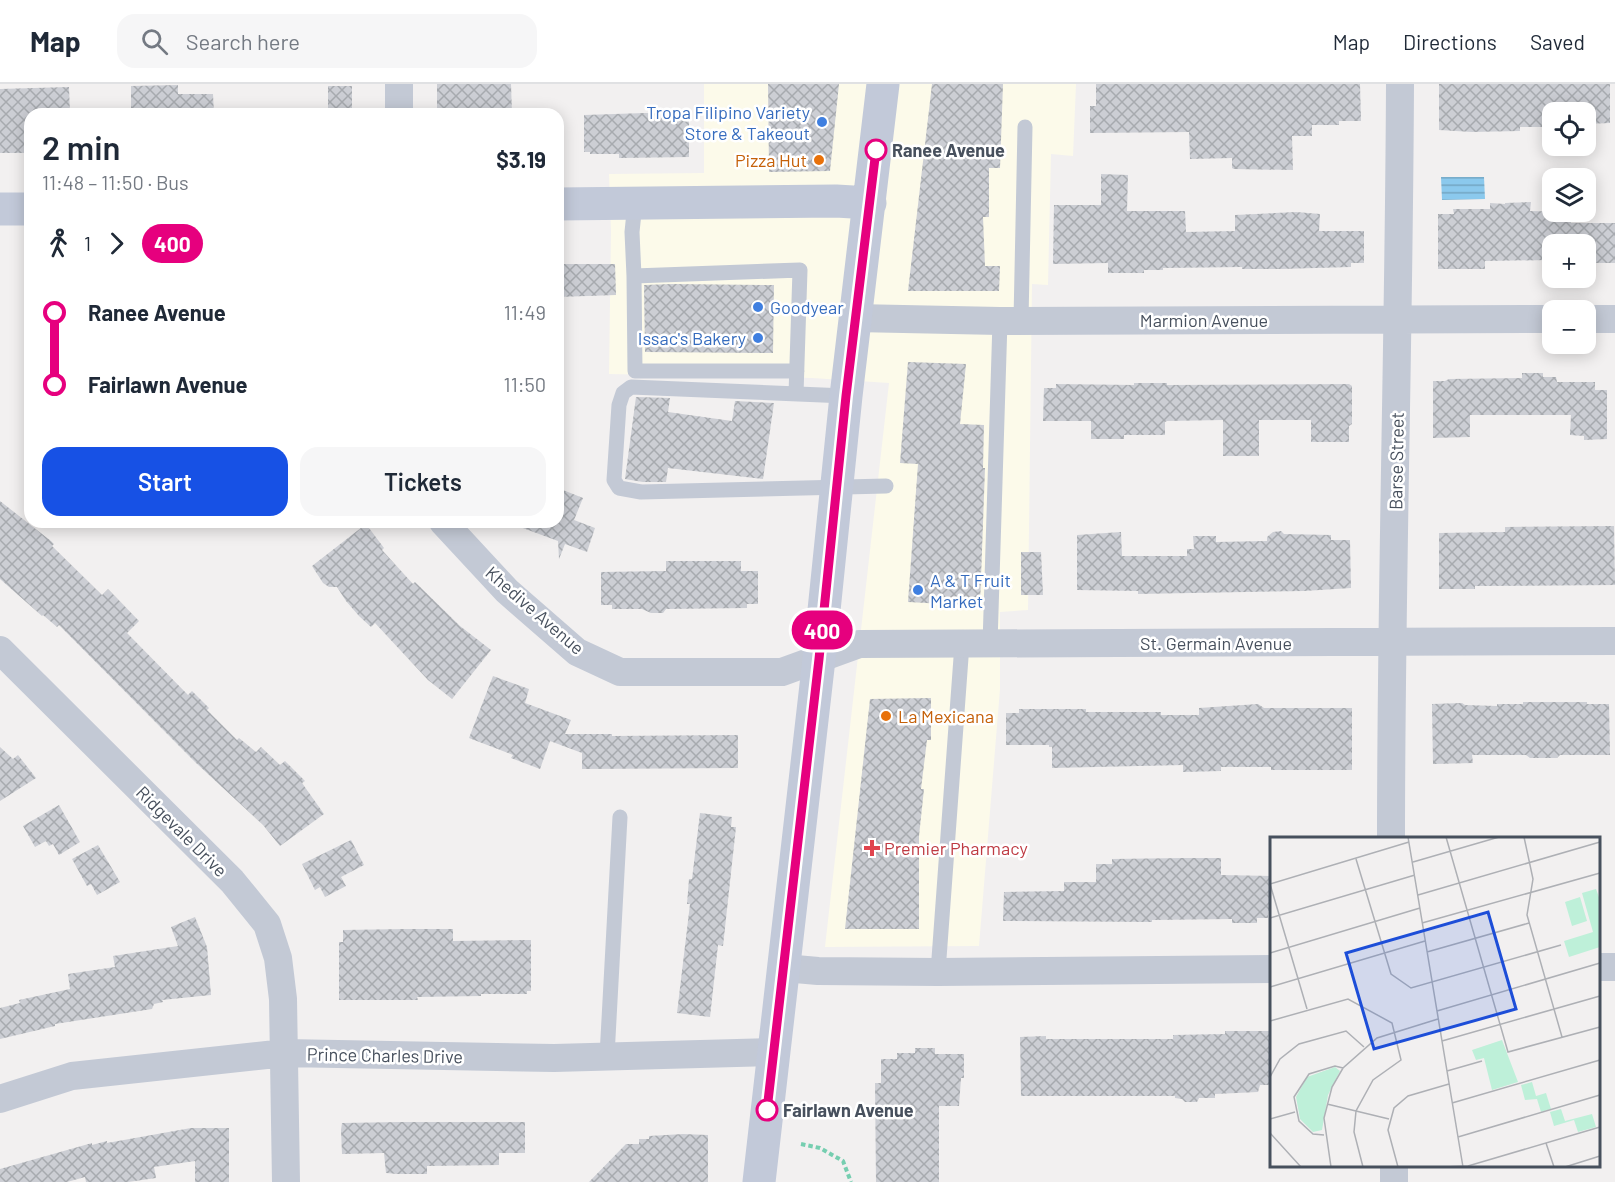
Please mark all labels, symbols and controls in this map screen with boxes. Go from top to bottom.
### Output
search box [117,14,537,68]
text: Map [30,24,81,58]
icon: search [138,25,171,58]
text: Search here [186,28,300,54]
text: Map [1333,29,1370,54]
text: Directions [1403,29,1497,54]
text: Saved [1530,29,1585,54]
place label: Tropa Filipino Variety Store & Takeout [646,101,810,144]
map controls [1542,102,1596,354]
button: locate [1542,102,1596,156]
marker: Tropa Filipino Variety Store & Takeout [815,115,829,129]
text: 2 min [42,127,121,167]
marker: Ranee Avenue [865,139,887,161]
place label: Ranee Avenue [892,139,1005,161]
text: $3.19 [496,146,546,172]
place label: Pizza Hut [735,149,807,171]
marker: Pizza Hut [812,153,826,167]
button: layers [1542,168,1596,222]
text: 11:48 – 11:50 · Bus [42,170,189,194]
icon: walk [42,227,75,260]
icon: forward [100,227,133,260]
text: 1 [84,231,91,255]
text: 400 [154,231,191,256]
button: + [1542,234,1596,288]
place label: Goodyear [770,296,844,318]
text: Ranee Avenue [88,299,226,325]
text: 11:49 [504,300,546,324]
marker: Goodyear [751,300,765,314]
button: − [1542,300,1596,354]
street label: Marmion Avenue [1140,309,1268,331]
place label: Issac's Bakery [638,327,746,349]
marker: Issac's Bakery [751,331,765,345]
text: Fairlawn Avenue [88,371,248,397]
text: 11:50 [504,372,546,396]
street label: Barse Street [1384,412,1408,510]
button: Start [42,447,288,516]
button: Tickets [300,447,546,516]
street label: Khedive Avenue [481,561,589,659]
place label: A & T Fruit Market [930,569,1011,612]
marker: A & T Fruit Market [911,583,925,597]
line badge: 400 [788,610,856,650]
text: 400 [804,618,840,643]
street label: St. Germain Avenue [1140,632,1292,654]
place label: La Mexicana [898,705,994,727]
marker: La Mexicana [879,709,893,723]
street label: Ridgevale Drive [132,781,232,881]
place label: Premier Pharmacy [884,837,1028,859]
inset map [1270,837,1600,1167]
marker: Premier Pharmacy [865,841,879,855]
street label: Prince Charles Drive [307,1043,463,1067]
marker: Fairlawn Avenue [756,1099,778,1121]
place label: Fairlawn Avenue [783,1099,914,1121]

